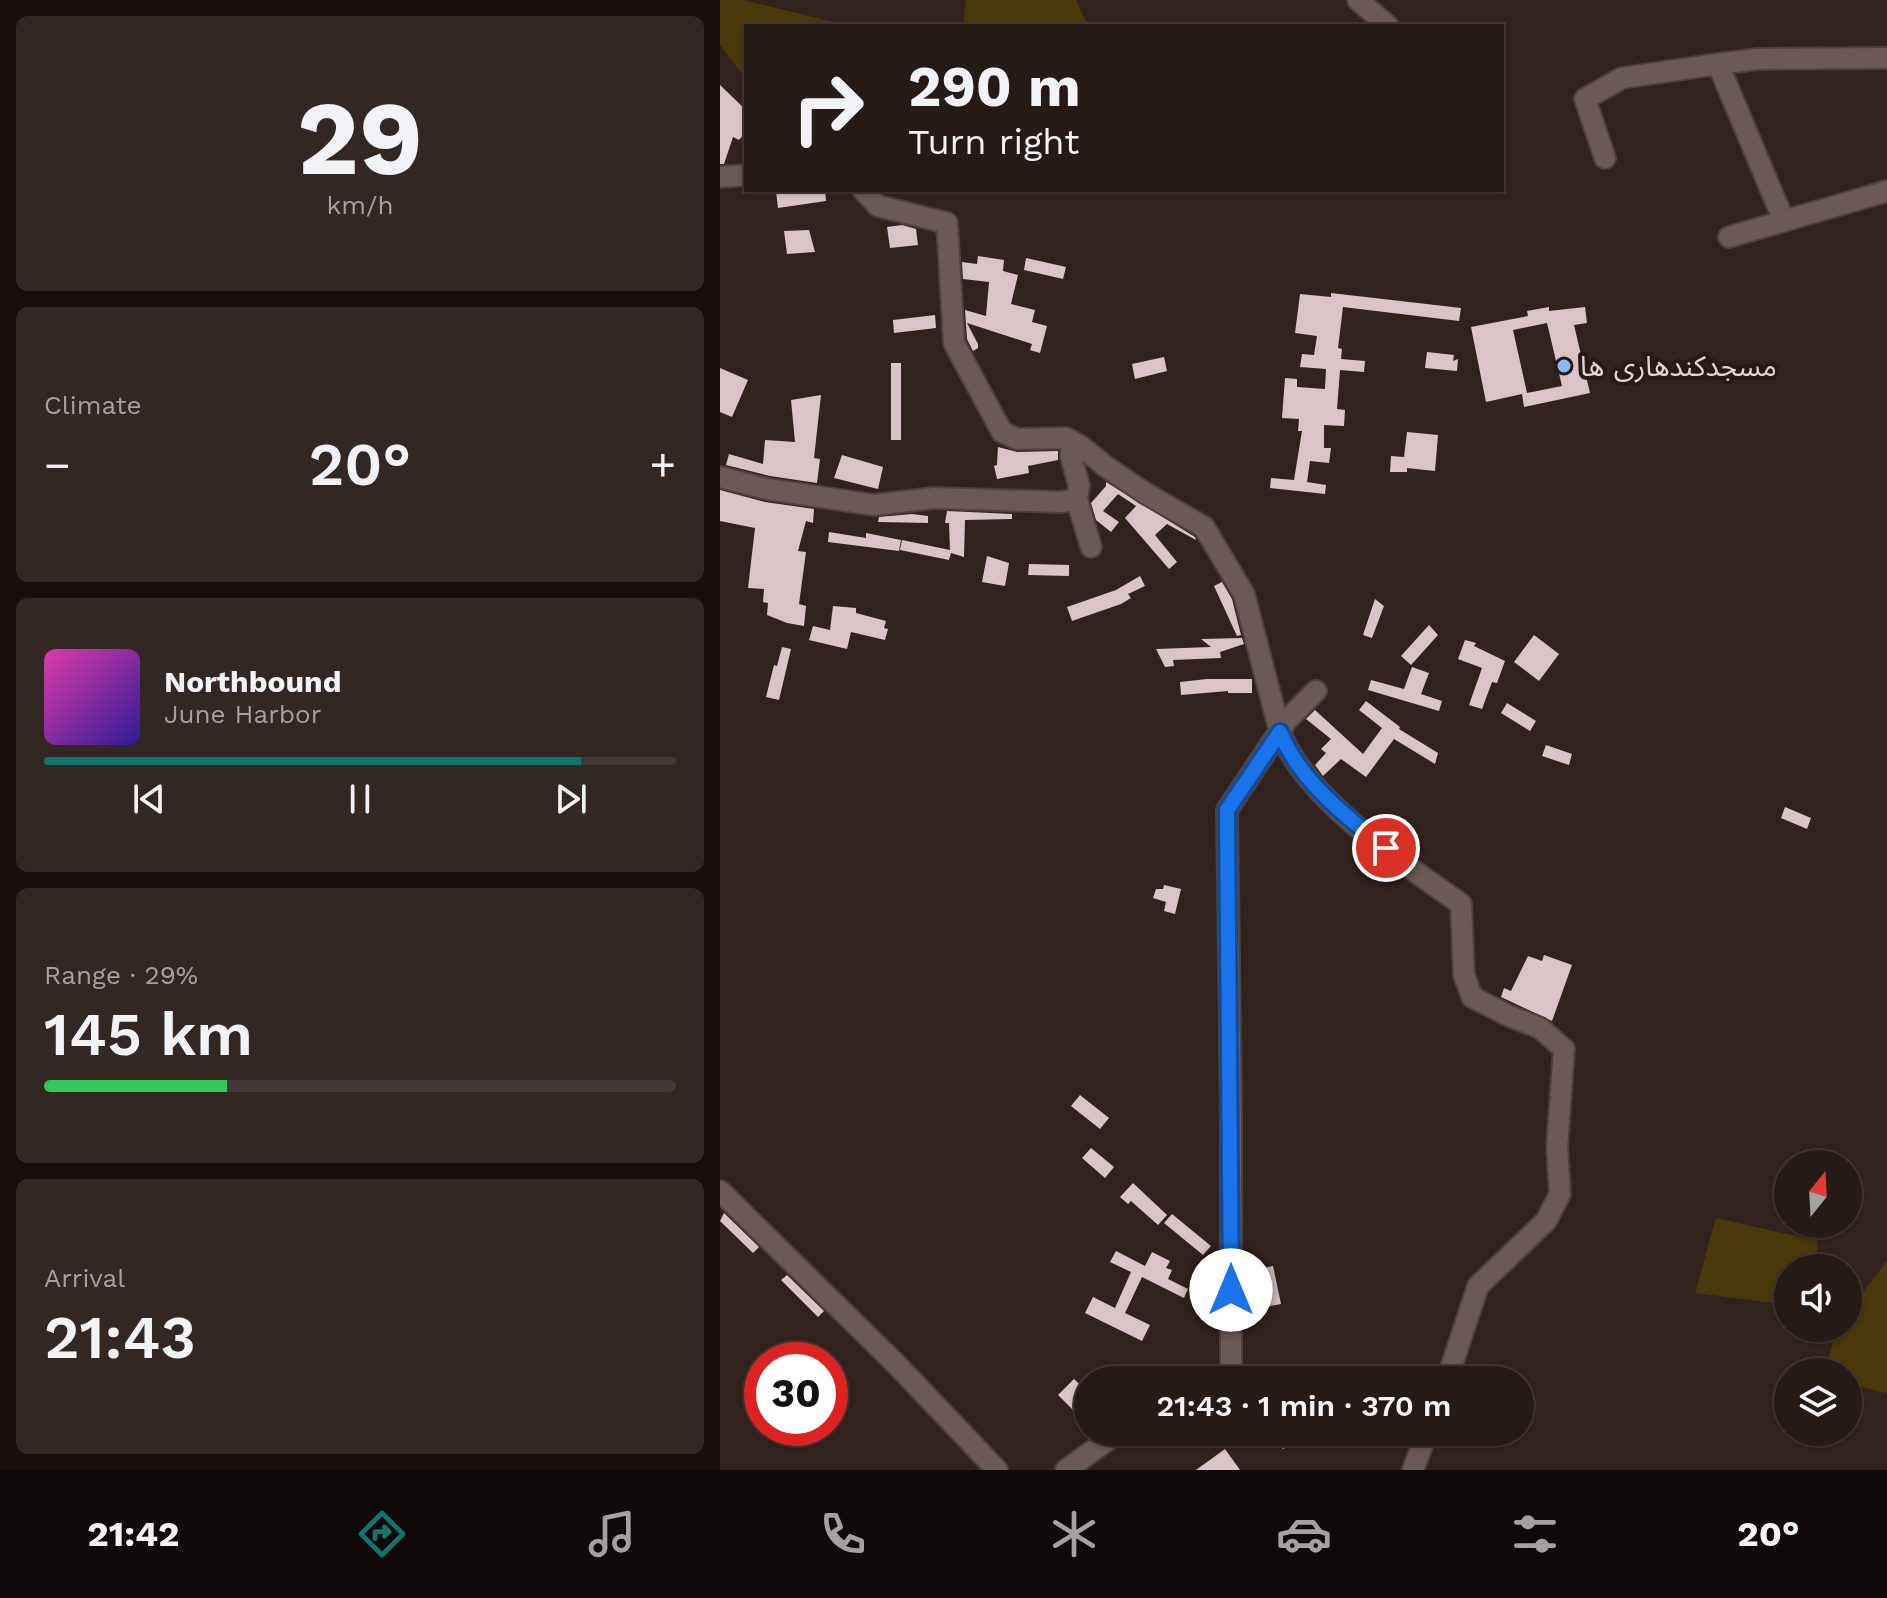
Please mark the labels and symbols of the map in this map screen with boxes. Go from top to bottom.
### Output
place label: مسجدکندهاری ها [1580,350,1777,383]
marker: مسجدکندهاری ها [1555,357,1573,375]
pin [1352,814,1420,882]
north arrow [1774,1150,1862,1238]
position arrow [1189,1248,1273,1332]
speed limit sign: 30 [744,1342,848,1446]

